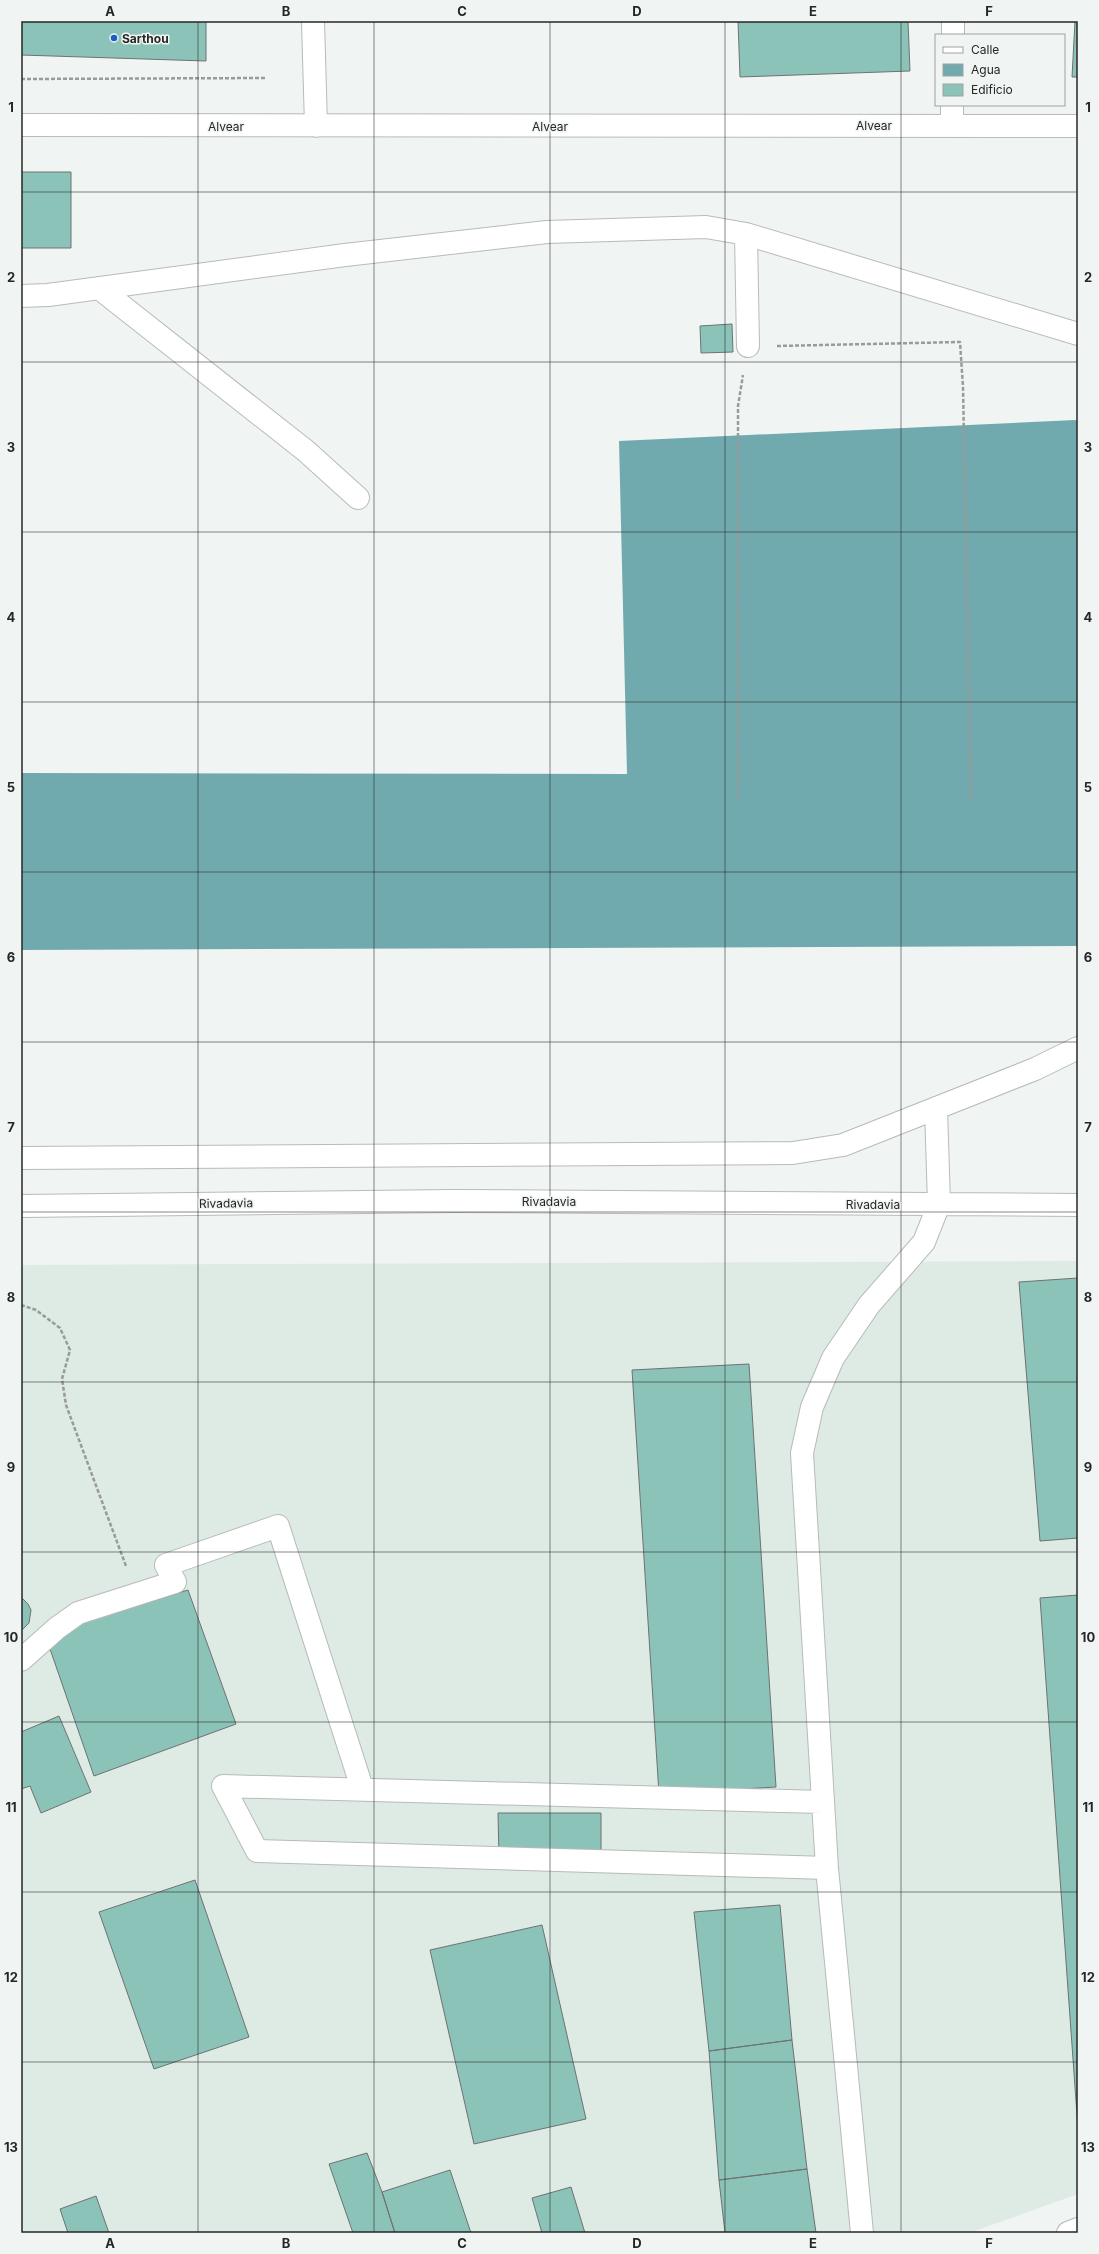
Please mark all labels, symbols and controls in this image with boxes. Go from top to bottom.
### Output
text: A [105,3,115,19]
text: B [282,3,291,19]
text: C [457,3,467,19]
text: D [632,3,642,19]
text: E [809,3,817,19]
text: F [985,3,993,19]
place label: Sarthou [122,31,169,46]
marker: Sarthou [109,33,119,43]
legend [935,34,1065,106]
text: Calle [971,42,999,57]
text: Agua [971,62,1000,77]
text: Edificio [971,82,1013,97]
text: 1 [8,99,14,115]
text: 1 [1085,99,1091,115]
street label: Alvear [856,118,893,133]
street label: Alvear [208,119,245,134]
street label: Alvear [532,119,569,134]
text: 2 [7,269,15,285]
text: 2 [1084,269,1092,285]
text: 3 [7,439,15,455]
text: 3 [1084,439,1092,455]
text: 4 [7,609,16,625]
text: 4 [1084,609,1093,625]
text: 5 [7,779,15,795]
text: 5 [1084,779,1092,795]
text: 6 [7,949,15,965]
text: 6 [1084,949,1092,965]
text: 7 [7,1119,15,1135]
text: 7 [1084,1119,1092,1135]
street label: Rivadavia [522,1194,576,1209]
street label: Rivadavia [199,1195,253,1211]
street label: Rivadavia [846,1197,900,1212]
text: 8 [7,1289,15,1305]
text: 8 [1084,1289,1092,1305]
text: 9 [7,1459,15,1475]
text: 9 [1084,1459,1092,1475]
text: 10 [4,1629,18,1645]
text: 10 [1081,1629,1095,1645]
text: 11 [5,1799,17,1815]
text: 11 [1082,1799,1094,1815]
text: 12 [4,1969,18,1985]
text: 12 [1081,1969,1095,1985]
text: 13 [4,2139,18,2155]
text: 13 [1081,2139,1095,2155]
text: A [105,2235,115,2251]
text: B [282,2235,291,2251]
text: C [457,2235,467,2251]
text: D [632,2235,642,2251]
text: E [809,2235,817,2251]
text: F [985,2235,993,2251]

